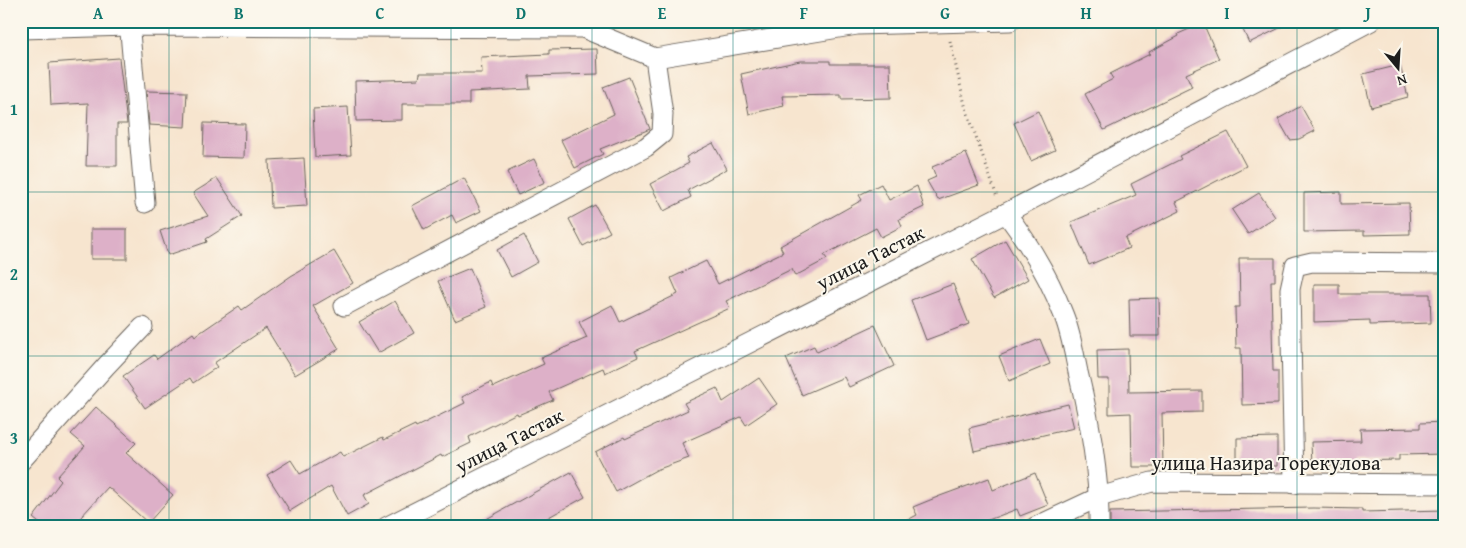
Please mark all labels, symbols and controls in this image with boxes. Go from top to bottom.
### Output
text: A [93,1,104,25]
text: B [234,1,244,25]
text: C [375,1,385,25]
text: D [516,1,526,25]
text: E [658,1,667,25]
text: F [800,1,808,25]
text: G [940,1,950,25]
text: H [1080,1,1092,25]
text: I [1224,1,1230,25]
text: J [1362,1,1371,25]
north arrow [1374,42,1424,92]
text: N [1394,69,1410,92]
text: 1 [10,97,18,121]
street label: улица Тастак [810,217,929,297]
text: 2 [10,262,18,286]
street label: улица Тастак [449,400,568,480]
text: 3 [10,426,18,450]
street label: улица Назира Торекулова [1150,448,1381,477]

